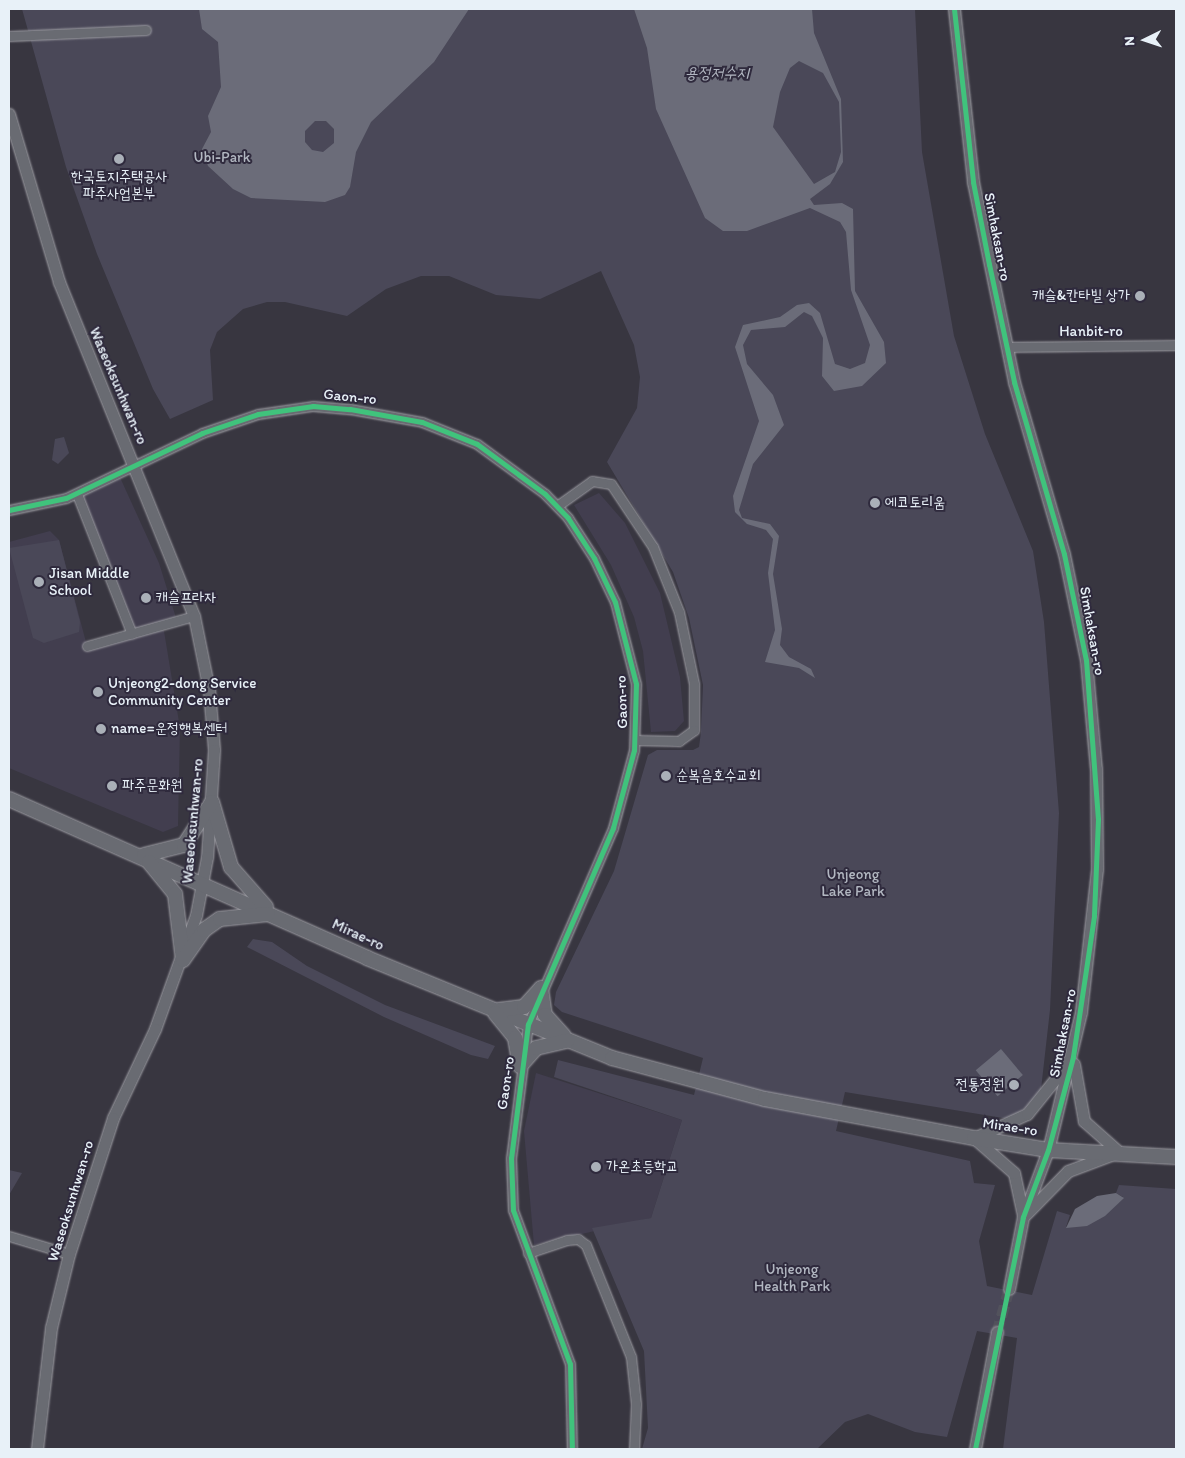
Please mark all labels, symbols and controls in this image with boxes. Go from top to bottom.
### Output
north arrow [1120,15,1170,65]
text: N [1121,36,1138,46]
water label: 용정저수지 [685,63,749,83]
park label: Ubi-Park [194,149,250,167]
marker: 한국토지주택공사 파주사업본부 [113,153,125,165]
place label: 한국토지주택공사 파주사업본부 [71,167,167,202]
street label: Simhaksan-ro [980,191,1014,283]
place label: 캐슬&칸타빌 상가 [1032,287,1130,305]
marker: 캐슬&칸타빌 상가 [1134,290,1146,302]
street label: Hanbit-ro [1059,323,1123,341]
street label: Waseoksunhwan-ro [85,325,151,447]
street label: Gaon-ro [322,385,378,409]
place label: 에코토리움 [885,494,945,512]
marker: 에코토리움 [869,497,881,509]
place label: Jisan Middle School [49,564,129,599]
marker: Jisan Middle School [33,576,45,588]
street label: Simhaksan-ro [1075,585,1109,677]
place label: 캐슬프라자 [156,589,216,607]
marker: 캐슬프라자 [140,592,152,604]
place label: Unjeong2-dong Service Community Center [108,674,257,709]
street label: Gaon-ro [612,675,632,729]
marker: Unjeong2-dong Service Community Center [92,686,104,698]
place label: name=운정행복센터 [111,720,227,738]
marker: name=운정행복센터 [95,723,107,735]
street label: Waseoksunhwan-ro [179,758,207,884]
place label: 순복음호수교회 [676,767,760,785]
marker: 순복음호수교회 [660,770,672,782]
place label: 파주문화원 [122,777,182,795]
marker: 파주문화원 [106,780,118,792]
park label: Unjeong Lake Park [821,865,885,900]
street label: Mirae-ro [329,915,387,955]
street label: Simhaksan-ro [1046,987,1080,1079]
street label: Gaon-ro [493,1055,519,1111]
place label: 전통정원 [956,1076,1004,1094]
marker: 전통정원 [1008,1079,1020,1091]
street label: Mirae-ro [981,1114,1039,1140]
street label: Waseoksunhwan-ro [44,1138,98,1264]
place label: 가온초등학교 [606,1158,678,1176]
marker: 가온초등학교 [590,1161,602,1173]
park label: Unjeong Health Park [754,1260,830,1295]

